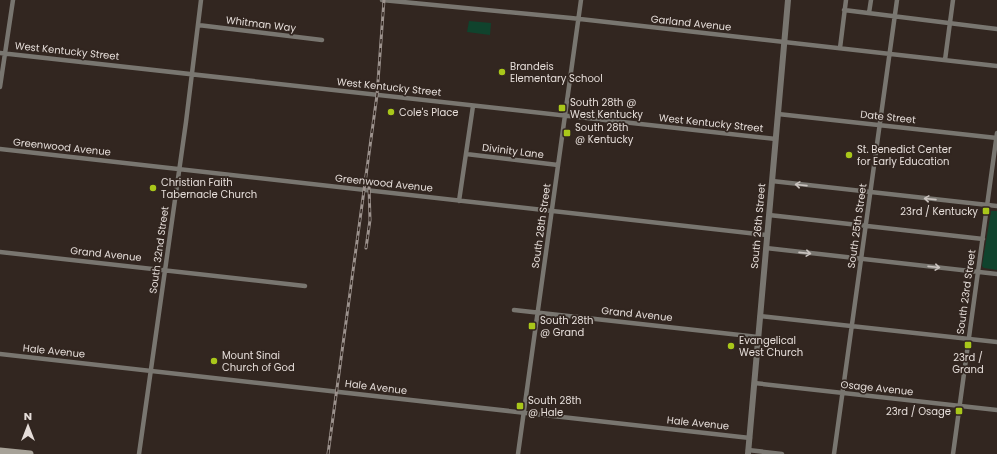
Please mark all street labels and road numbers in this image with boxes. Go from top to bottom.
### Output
street label: Garland Avenue [650,11,732,35]
street label: Whitman Way [225,12,297,36]
street label: West Kentucky Street [14,38,120,64]
street label: West Kentucky Street [336,74,442,100]
street label: Date Street [860,107,917,127]
street label: West Kentucky Street [658,110,764,136]
street label: Greenwood Avenue [12,134,112,160]
street label: Divinity Lane [481,140,545,162]
street label: Greenwood Avenue [334,170,434,196]
street label: South 28th Street [528,182,554,269]
street label: South 26th Street [747,182,769,269]
street label: South 25th Street [844,182,870,269]
street label: South 32nd Street [145,205,173,295]
street label: Grand Avenue [70,243,142,265]
street label: South 23rd Street [953,248,979,335]
street label: Grand Avenue [601,303,673,325]
street label: Hale Avenue [22,340,86,362]
street label: Hale Avenue [344,376,408,398]
street label: Osage Avenue [840,377,914,399]
street label: Hale Avenue [666,412,730,434]

